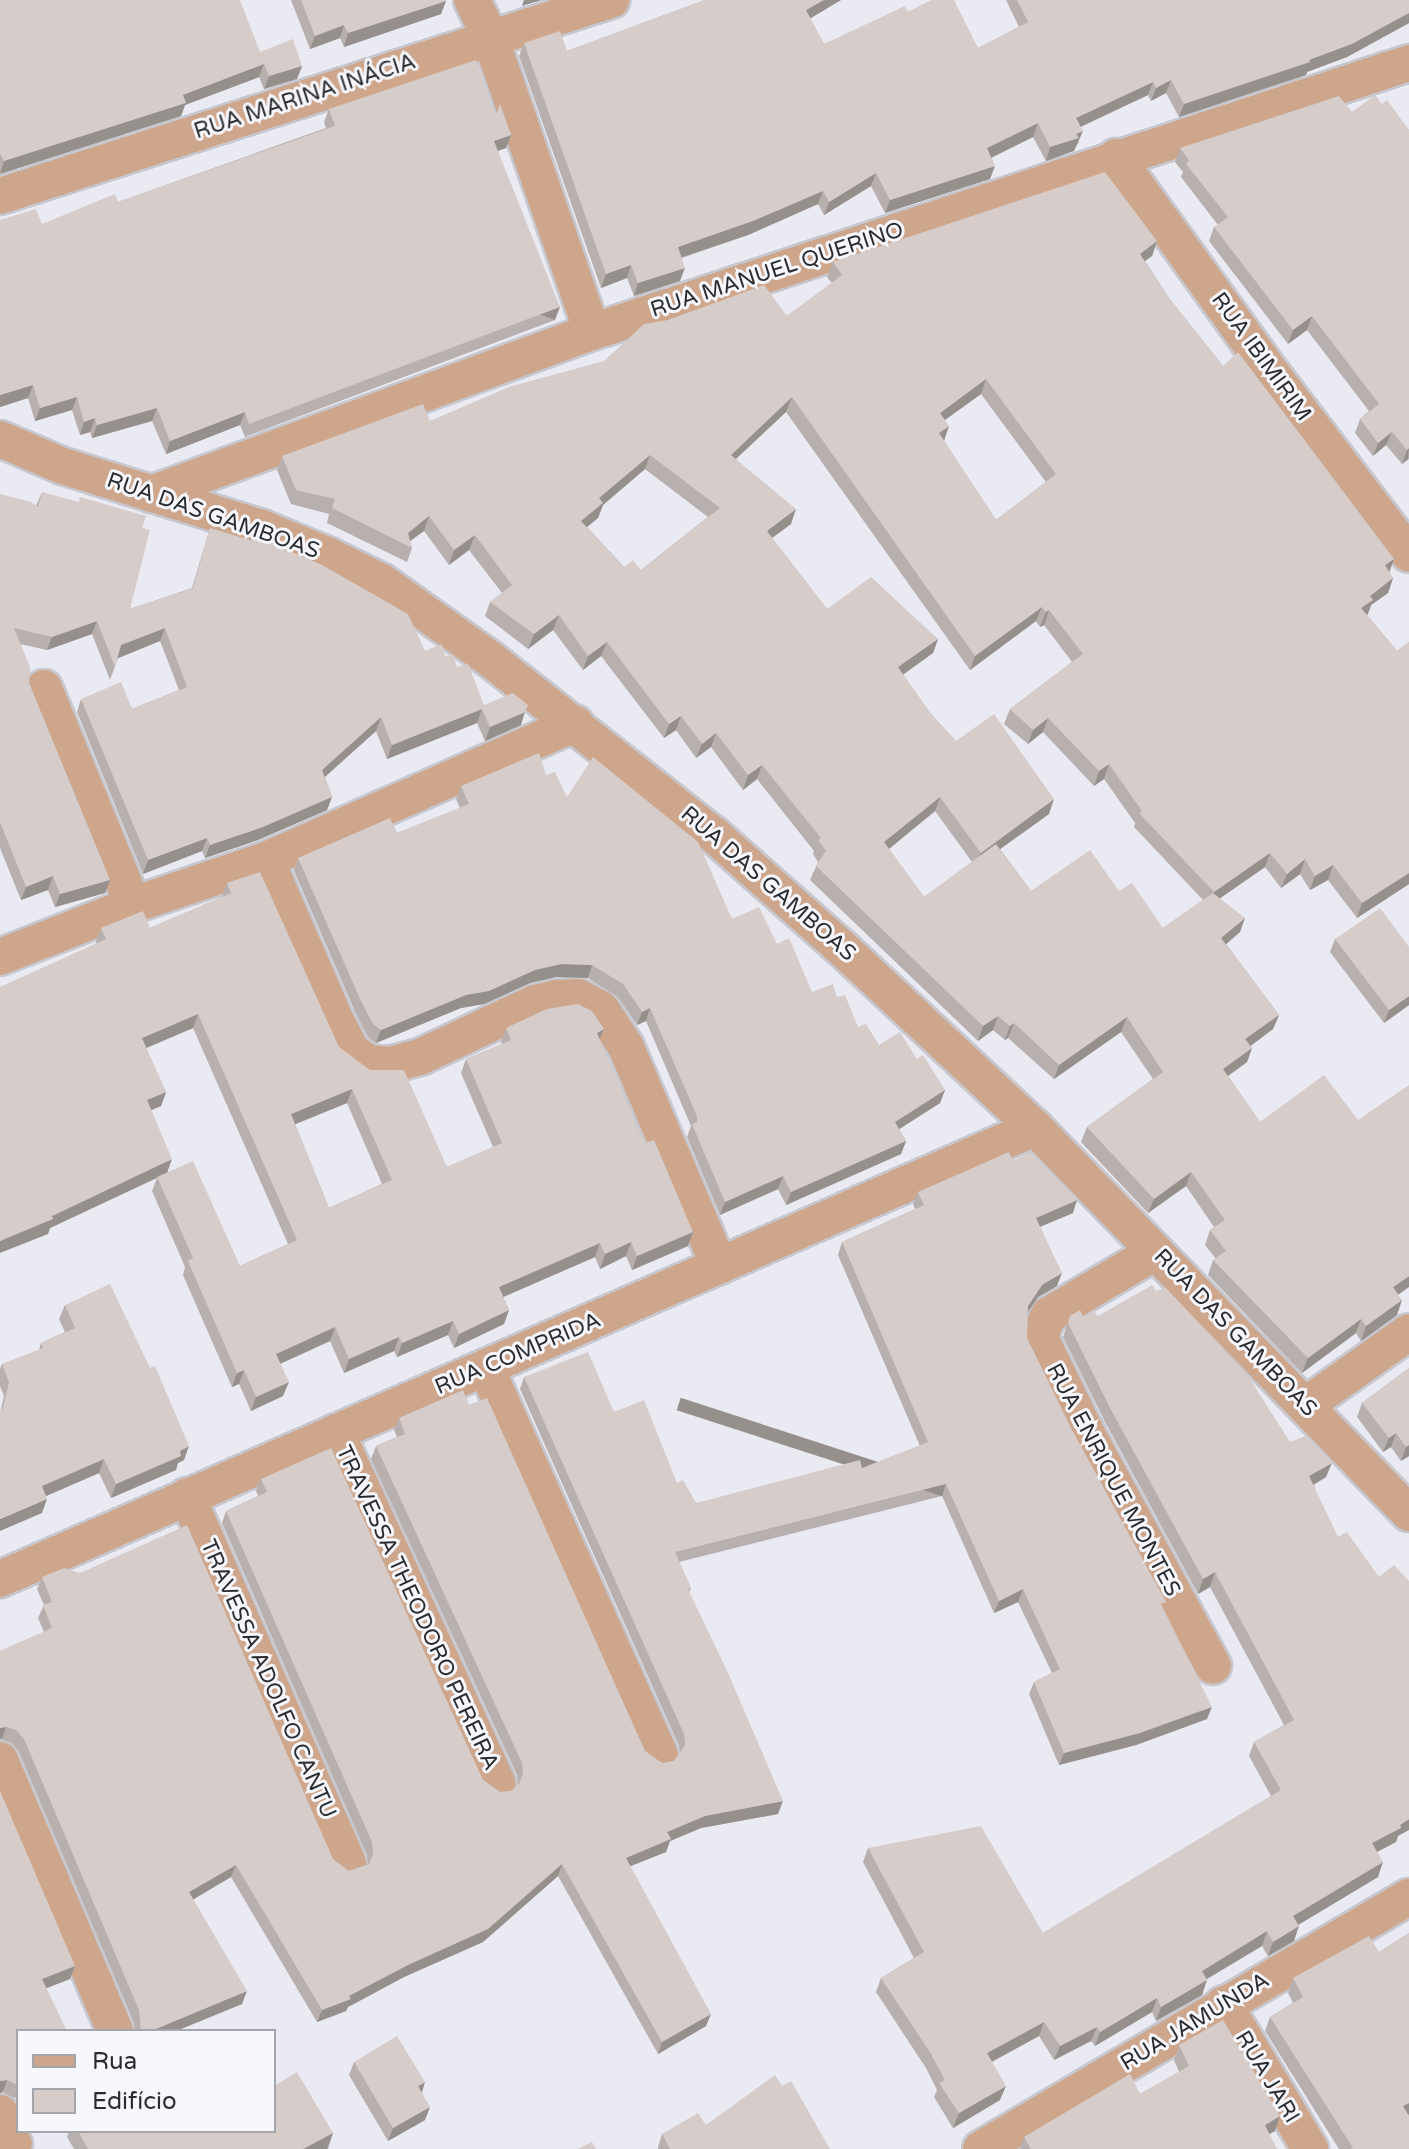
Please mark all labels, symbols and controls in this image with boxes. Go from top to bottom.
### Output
street label: RUA MARINA INÁCIA [191,49,419,145]
street label: RUA MANUEL QUERINO [647,217,907,323]
street label: RUA IBIMIRIM [1205,288,1317,426]
street label: RUA DAS GAMBOAS [103,467,323,565]
street label: RUA DAS GAMBOAS [675,801,861,967]
street label: RUA DAS GAMBOAS [1148,1244,1322,1422]
street label: RUA COMPRIDA [431,1307,605,1401]
street label: RUA ENRIQUE MONTES [1040,1359,1186,1601]
street label: TRAVESSA THEODORO PEREIRA [330,1441,504,1775]
street label: TRAVESSA ADOLFO CANTU [194,1535,342,1823]
street label: RUA JAMUNDA [1116,1967,1274,2077]
street label: RUA JARI [1229,2026,1305,2128]
legend [16,2029,276,2133]
text: Rua [92,2047,137,2076]
text: Edifício [92,2087,177,2116]

